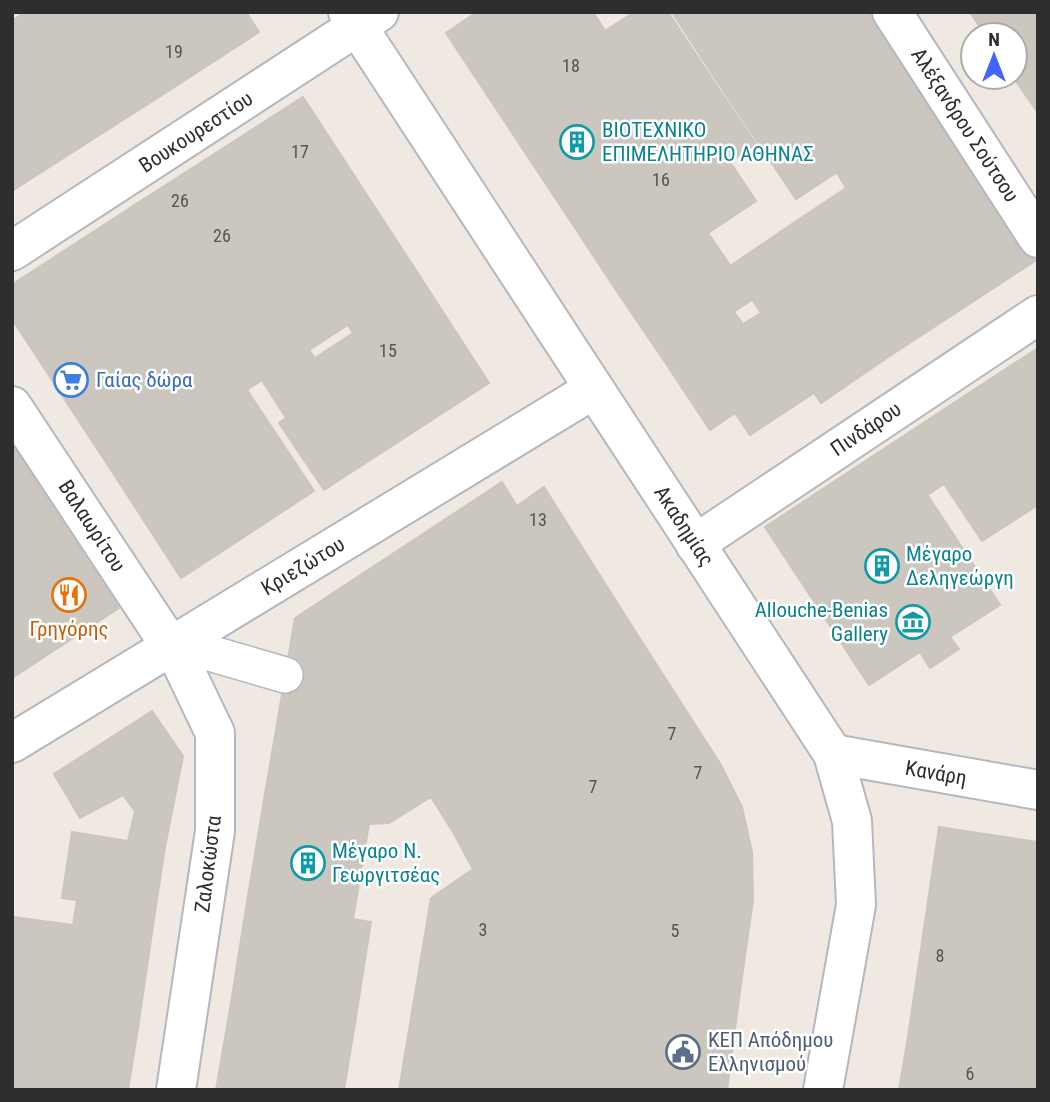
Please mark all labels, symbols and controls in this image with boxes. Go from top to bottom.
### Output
north arrow [959,21,1029,91]
text: N [988,28,1000,51]
house number: 19 [165,41,183,62]
street label: Αλέξανδρου Σούτσου [906,44,1024,206]
house number: 18 [562,55,580,76]
street label: Βουκουρεστίου [135,86,257,178]
place label: ΒΙΟΤΕΧΝΙΚΟ ΕΠΙΜΕΛΗΤΗΡΙΟ ΑΘΗΝΑΣ [602,118,814,166]
building icon: ΒΙΟΤΕΧΝΙΚΟ ΕΠΙΜΕΛΗΤΗΡΙΟ ΑΘΗΝΑΣ [558,123,596,161]
house number: 17 [291,141,309,162]
house number: 16 [652,169,670,190]
house number: 26 [171,190,189,211]
house number: 26 [213,225,231,246]
house number: 15 [379,340,397,361]
supermarket icon: Γαίας δώρα [52,361,90,399]
place label: Γαίας δώρα [96,368,193,392]
street label: Πινδάρου [826,397,906,461]
street label: Βαλαωρίτου [53,476,131,576]
street label: Ακαδημίας [649,481,719,571]
house number: 13 [529,509,547,530]
street label: Κριεζώτου [257,532,349,600]
place label: Μέγαρο Δεληγεώργη [906,542,1014,590]
building icon: Μέγαρο Δεληγεώργη [863,547,901,585]
restaurant icon: Γρηγόρης [50,576,88,614]
place label: Allouche-Benias Gallery [755,598,888,646]
museum icon: Allouche-Benias Gallery [894,603,932,641]
place label: Γρηγόρης [30,617,108,641]
house number: 7 [668,723,677,744]
street label: Κανάρη [903,756,969,790]
house number: 7 [694,762,703,783]
house number: 7 [589,776,598,797]
street label: Ζαλοκώστα [190,813,226,914]
place label: Μέγαρο Ν. Γεωργιτσέας [332,839,440,887]
building icon: Μέγαρο Ν. Γεωργιτσέας [289,844,327,882]
house number: 3 [479,919,487,940]
house number: 5 [671,920,680,941]
house number: 8 [936,945,944,966]
place label: ΚΕΠ Απόδημου Ελληνισμού [708,1028,833,1076]
public building icon: ΚΕΠ Απόδημου Ελληνισμού [664,1033,702,1071]
house number: 6 [966,1063,974,1084]

